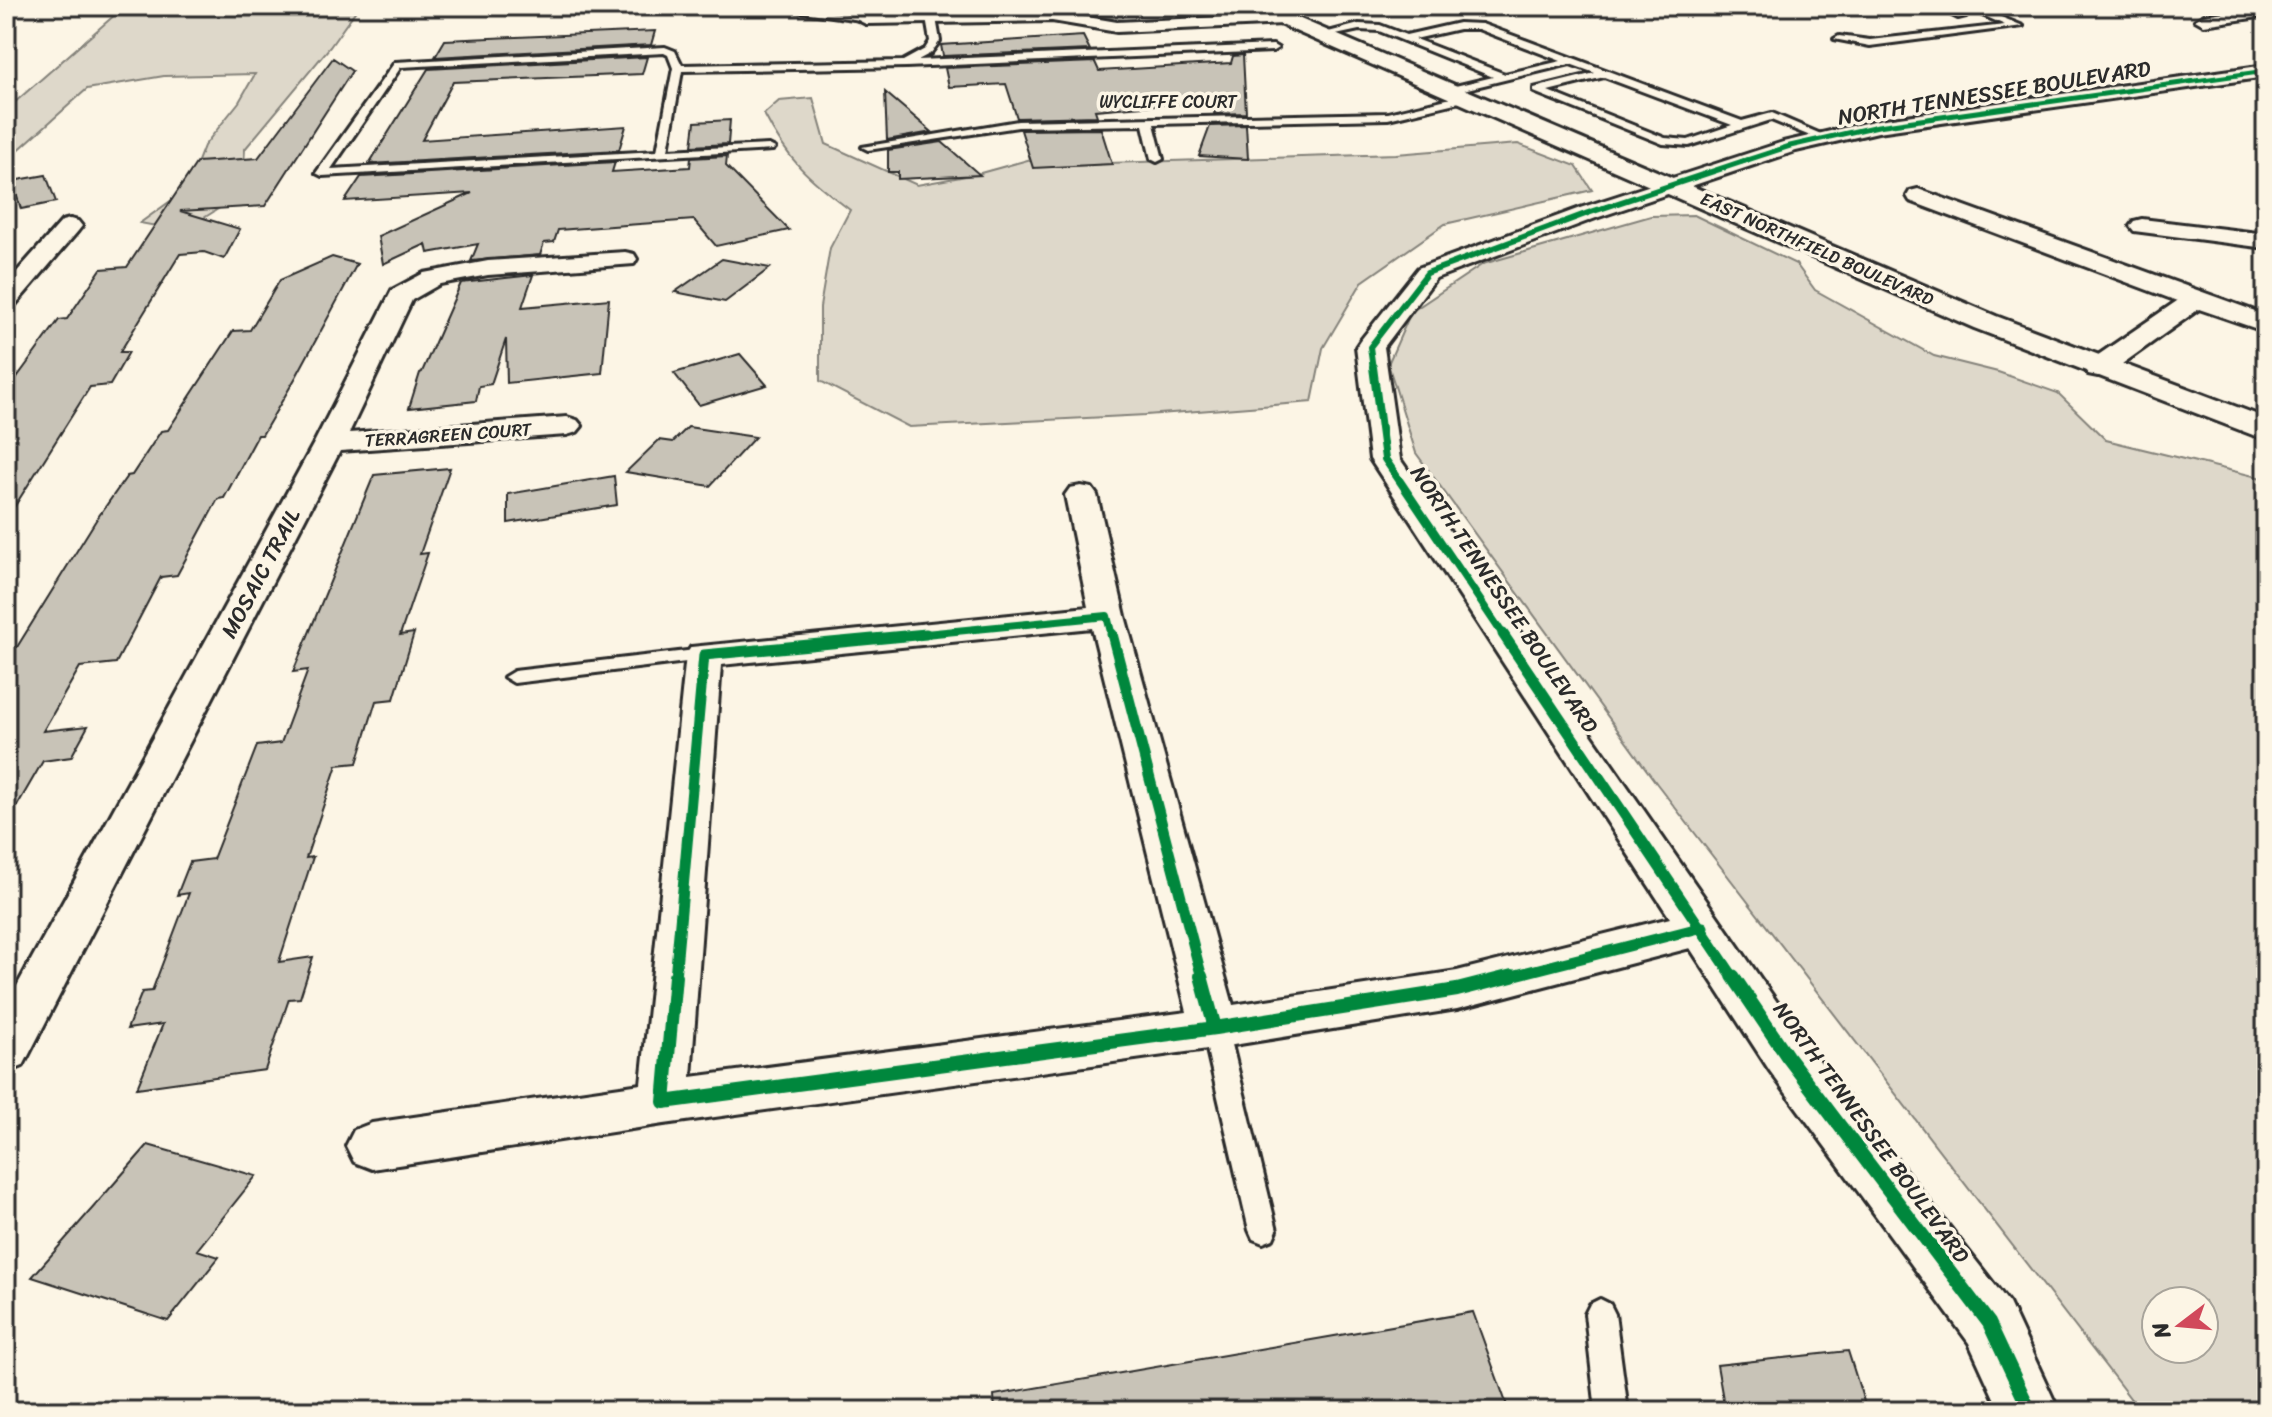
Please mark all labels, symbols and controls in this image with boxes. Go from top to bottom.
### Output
street label: NORTH TENNESSEE BOULEVARD [1835,48,2153,137]
street label: WYCLIFFE COURT [1099,86,1238,118]
street label: EAST NORTHFIELD BOULEVARD [1695,183,1939,315]
street label: TERRAGREEN COURT [364,413,533,457]
street label: NORTH TENNESSEE BOULEVARD [1400,457,1609,741]
street label: MOSAIC TRAIL [210,500,312,645]
street label: NORTH TENNESSEE BOULEVARD [1763,993,1980,1272]
north arrow [2140,1285,2220,1365]
text: N [2140,1317,2182,1344]

